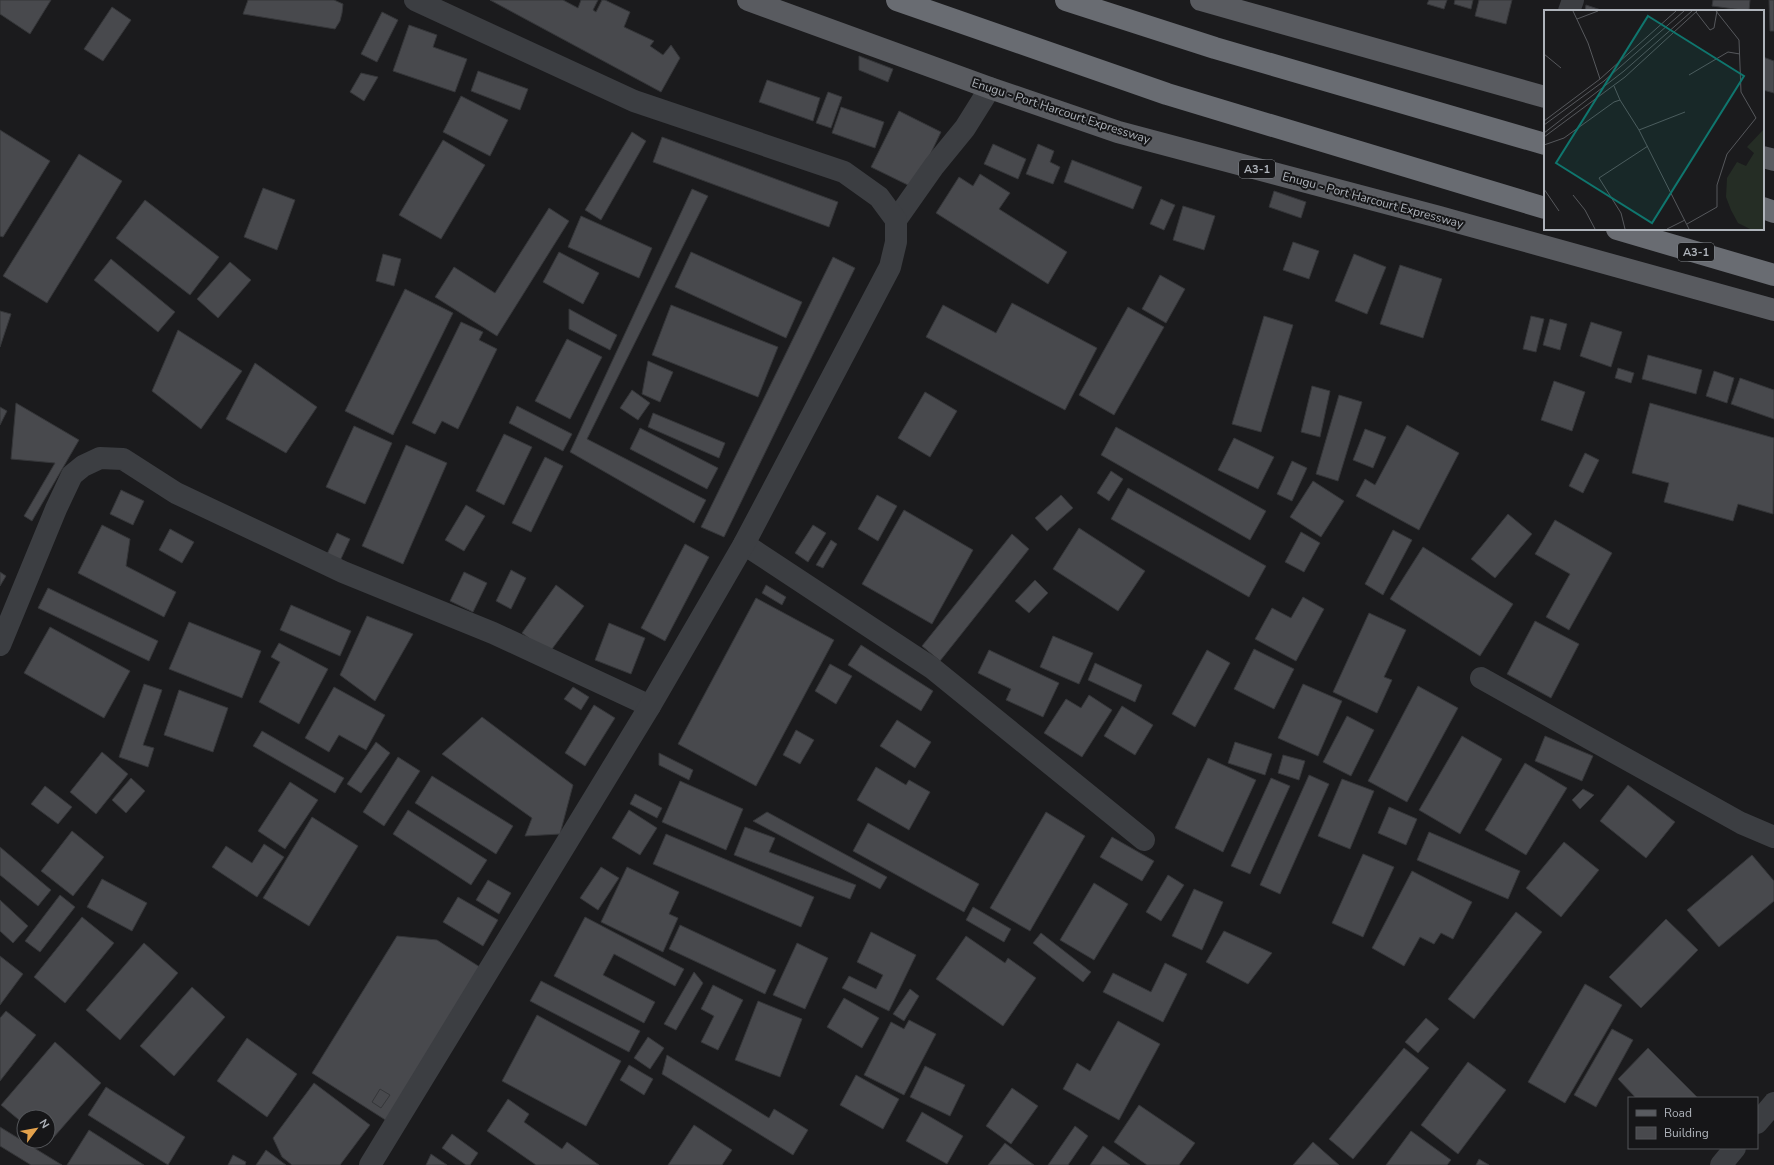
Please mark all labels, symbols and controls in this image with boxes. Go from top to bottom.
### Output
inset map [1544,10,1764,230]
street label: Enugu - Port Harcourt Expressway [970,75,1153,148]
road number: A3-1 [1239,160,1275,178]
street label: Enugu - Port Harcourt Expressway [1281,168,1466,232]
road number: A3-1 [1678,243,1714,261]
legend [1628,1097,1758,1149]
text: Road [1664,1105,1692,1121]
north arrow [16,1109,56,1149]
text: N [36,1116,53,1131]
text: Building [1664,1125,1709,1141]

